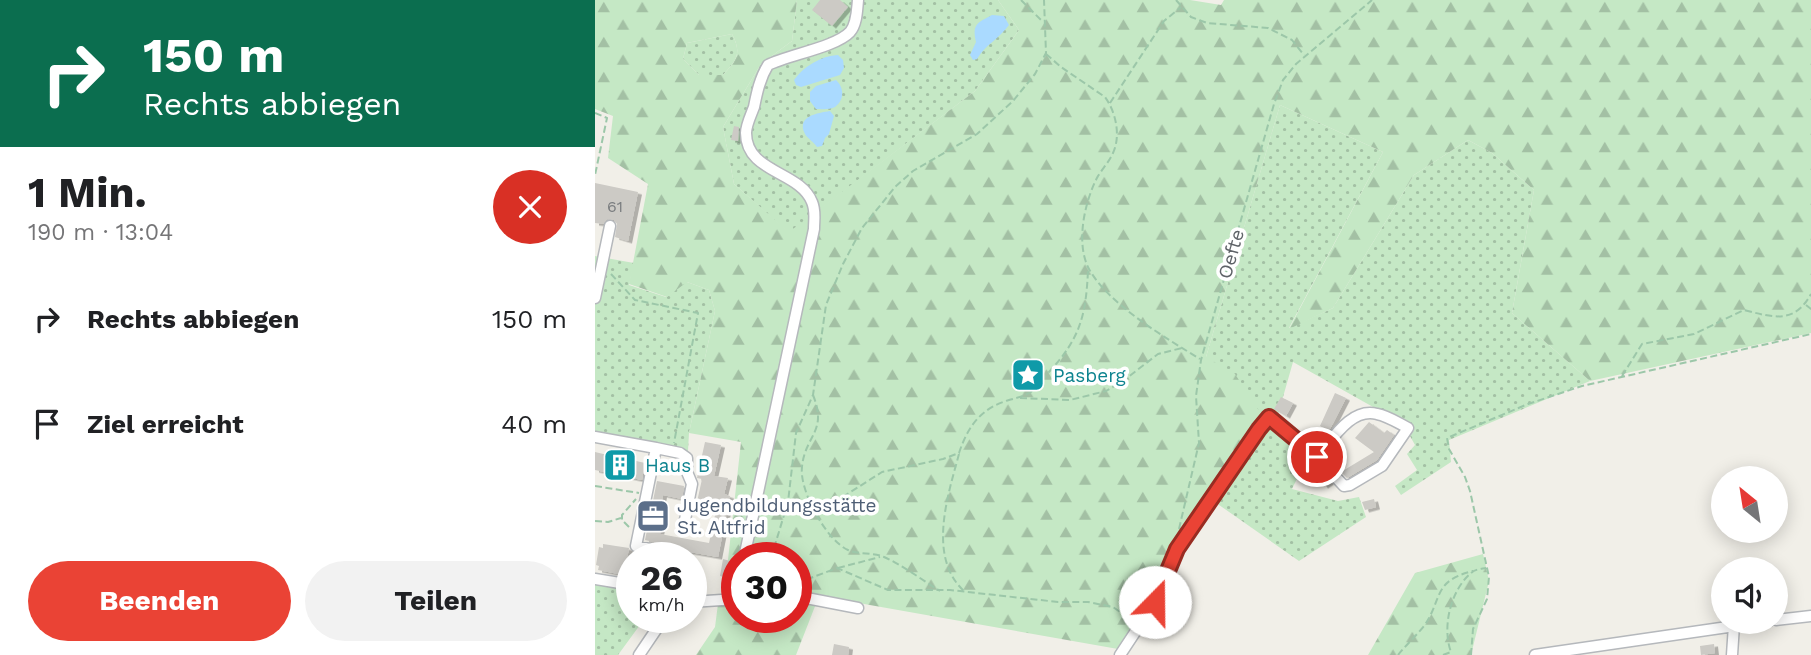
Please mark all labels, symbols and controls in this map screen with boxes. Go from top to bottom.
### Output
text: 150 m [143,26,284,84]
icon: right [28,28,119,119]
text: Rechts abbiegen [143,85,401,123]
text: 1 Min. [28,168,147,217]
button: close [493,170,567,244]
house number: 61 [607,197,623,216]
text: 190 m · 13:04 [28,219,173,246]
street label: Oefte [1213,227,1249,281]
icon: right [28,300,66,338]
text: Rechts abbiegen [87,304,299,334]
text: 150 m [492,304,567,334]
place icon: Pasberg [1009,356,1047,394]
place label: Pasberg [1053,364,1127,387]
icon: arrive [28,405,66,443]
text: Ziel erreicht [87,409,244,439]
text: 40 m [501,409,567,439]
pin [1287,427,1347,487]
icon: arrive [1298,438,1336,476]
building icon: Haus B [601,446,639,484]
place label: Haus B [645,454,710,477]
north arrow [1711,466,1789,542]
map controls [1711,466,1788,634]
place label: Jugendbildungsstätte St. Altfrid [677,494,876,539]
office icon: Jugendbildungsstätte St. Altfrid [634,497,672,535]
speed limit sign: 30 [721,542,812,633]
text: 26 [640,557,683,599]
button: sound [1711,557,1788,634]
button: Beenden [28,561,291,641]
button: Teilen [305,561,567,641]
position arrow [1118,565,1192,639]
text: km/h [638,594,685,615]

